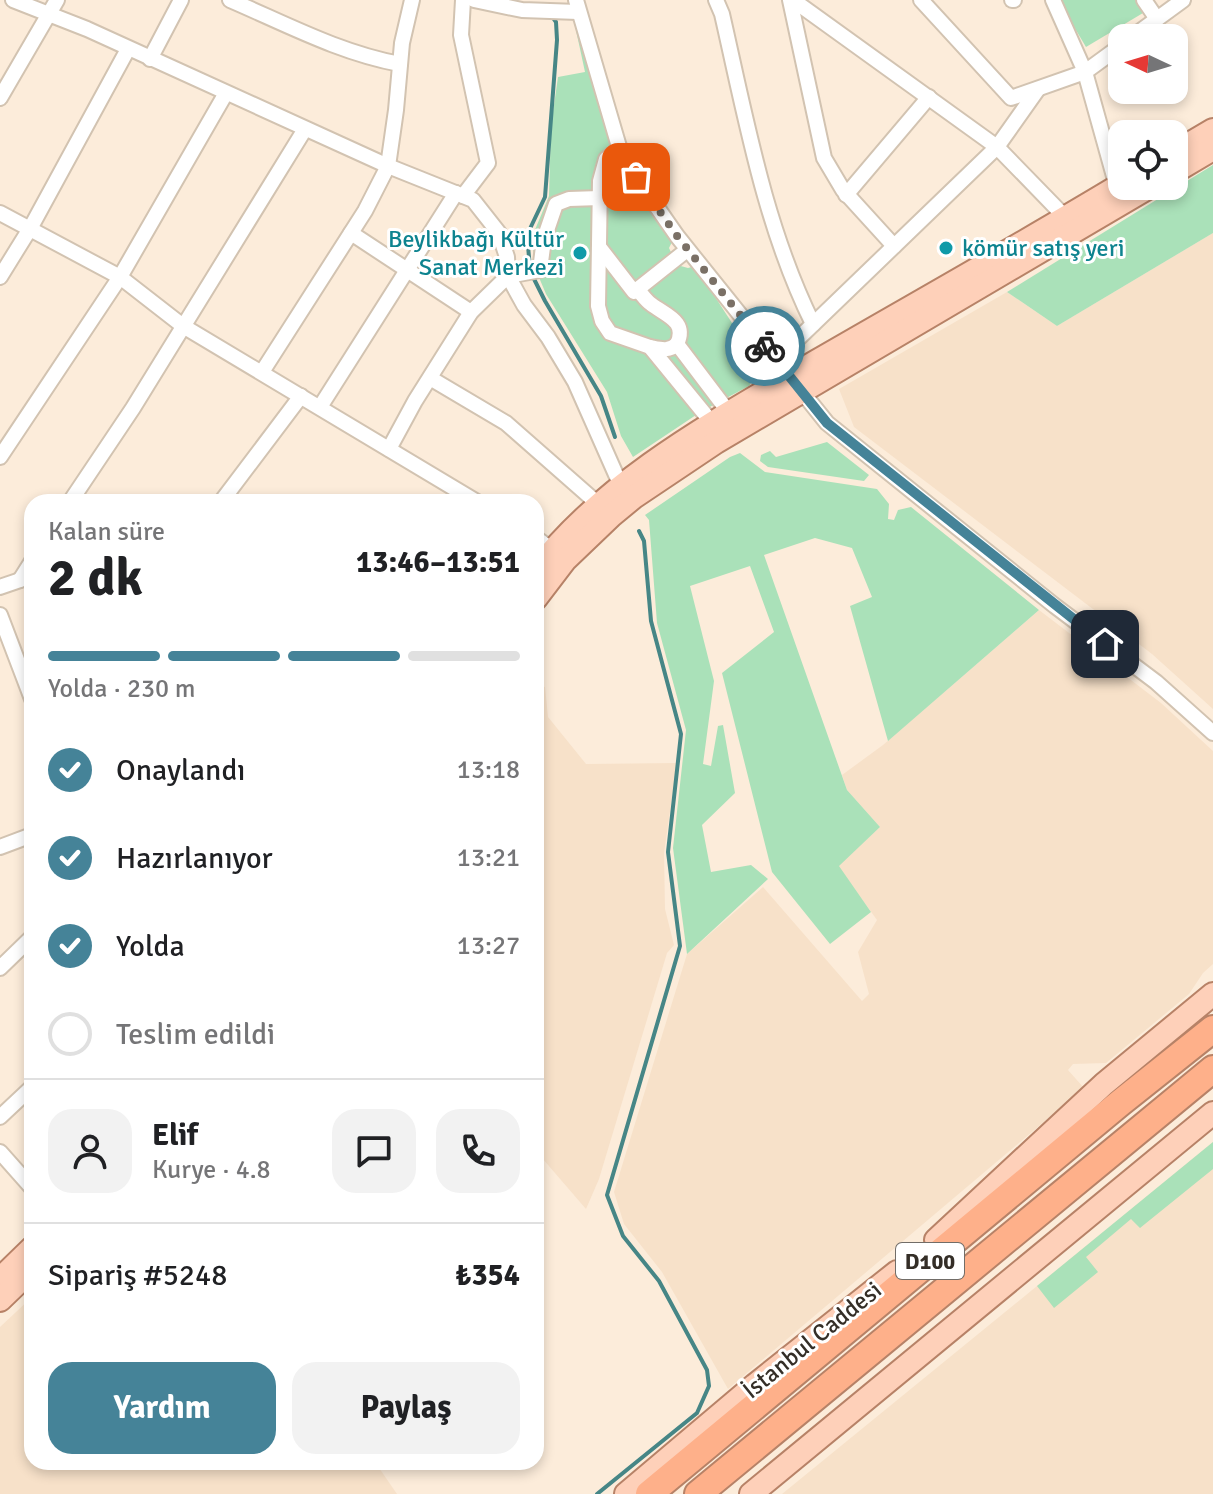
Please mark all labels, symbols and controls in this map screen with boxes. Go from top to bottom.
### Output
north arrow [1108,24,1188,104]
map controls [1108,24,1188,200]
button: locate [1108,120,1188,200]
pin [602,143,670,211]
icon: bag [614,155,658,199]
place label: Beylikbağı Kültür Sanat Merkezi [388,224,564,282]
place label: kömür satış yeri [962,233,1124,263]
marker: kömür satış yeri [937,239,955,257]
marker: Beylikbağı Kültür Sanat Merkezi [571,244,589,262]
courier [725,306,805,386]
icon: bike [743,324,787,368]
text: Kalan süre [48,516,165,548]
text: 13:46–13:51 [356,544,520,581]
text: 2 dk [48,546,143,610]
pin [1071,610,1139,678]
icon: home [1083,622,1127,666]
text: Yolda · 230 m [48,673,195,705]
icon: check [48,748,92,792]
text: Onaylandı [116,752,245,789]
text: 13:18 [457,754,520,786]
icon: check [48,836,92,880]
text: Hazırlanıyor [116,840,273,877]
text: 13:21 [457,842,520,874]
icon: check [48,924,92,968]
text: Yolda [116,928,185,965]
text: 13:27 [457,930,520,962]
text: Teslim edildi [116,1016,275,1053]
button: person [48,1109,132,1193]
button: chat [332,1109,416,1193]
button: phone [436,1109,520,1193]
text: Elif [152,1117,198,1154]
text: Kurye · 4.8 [152,1154,271,1186]
road number: D100 [896,1243,964,1279]
text: Sipariş #5248 [48,1257,227,1294]
text: ₺354 [455,1257,520,1294]
street label: İstanbul Caddesi [736,1275,888,1405]
button: Yardım [48,1362,276,1454]
button: Paylaş [292,1362,520,1454]

